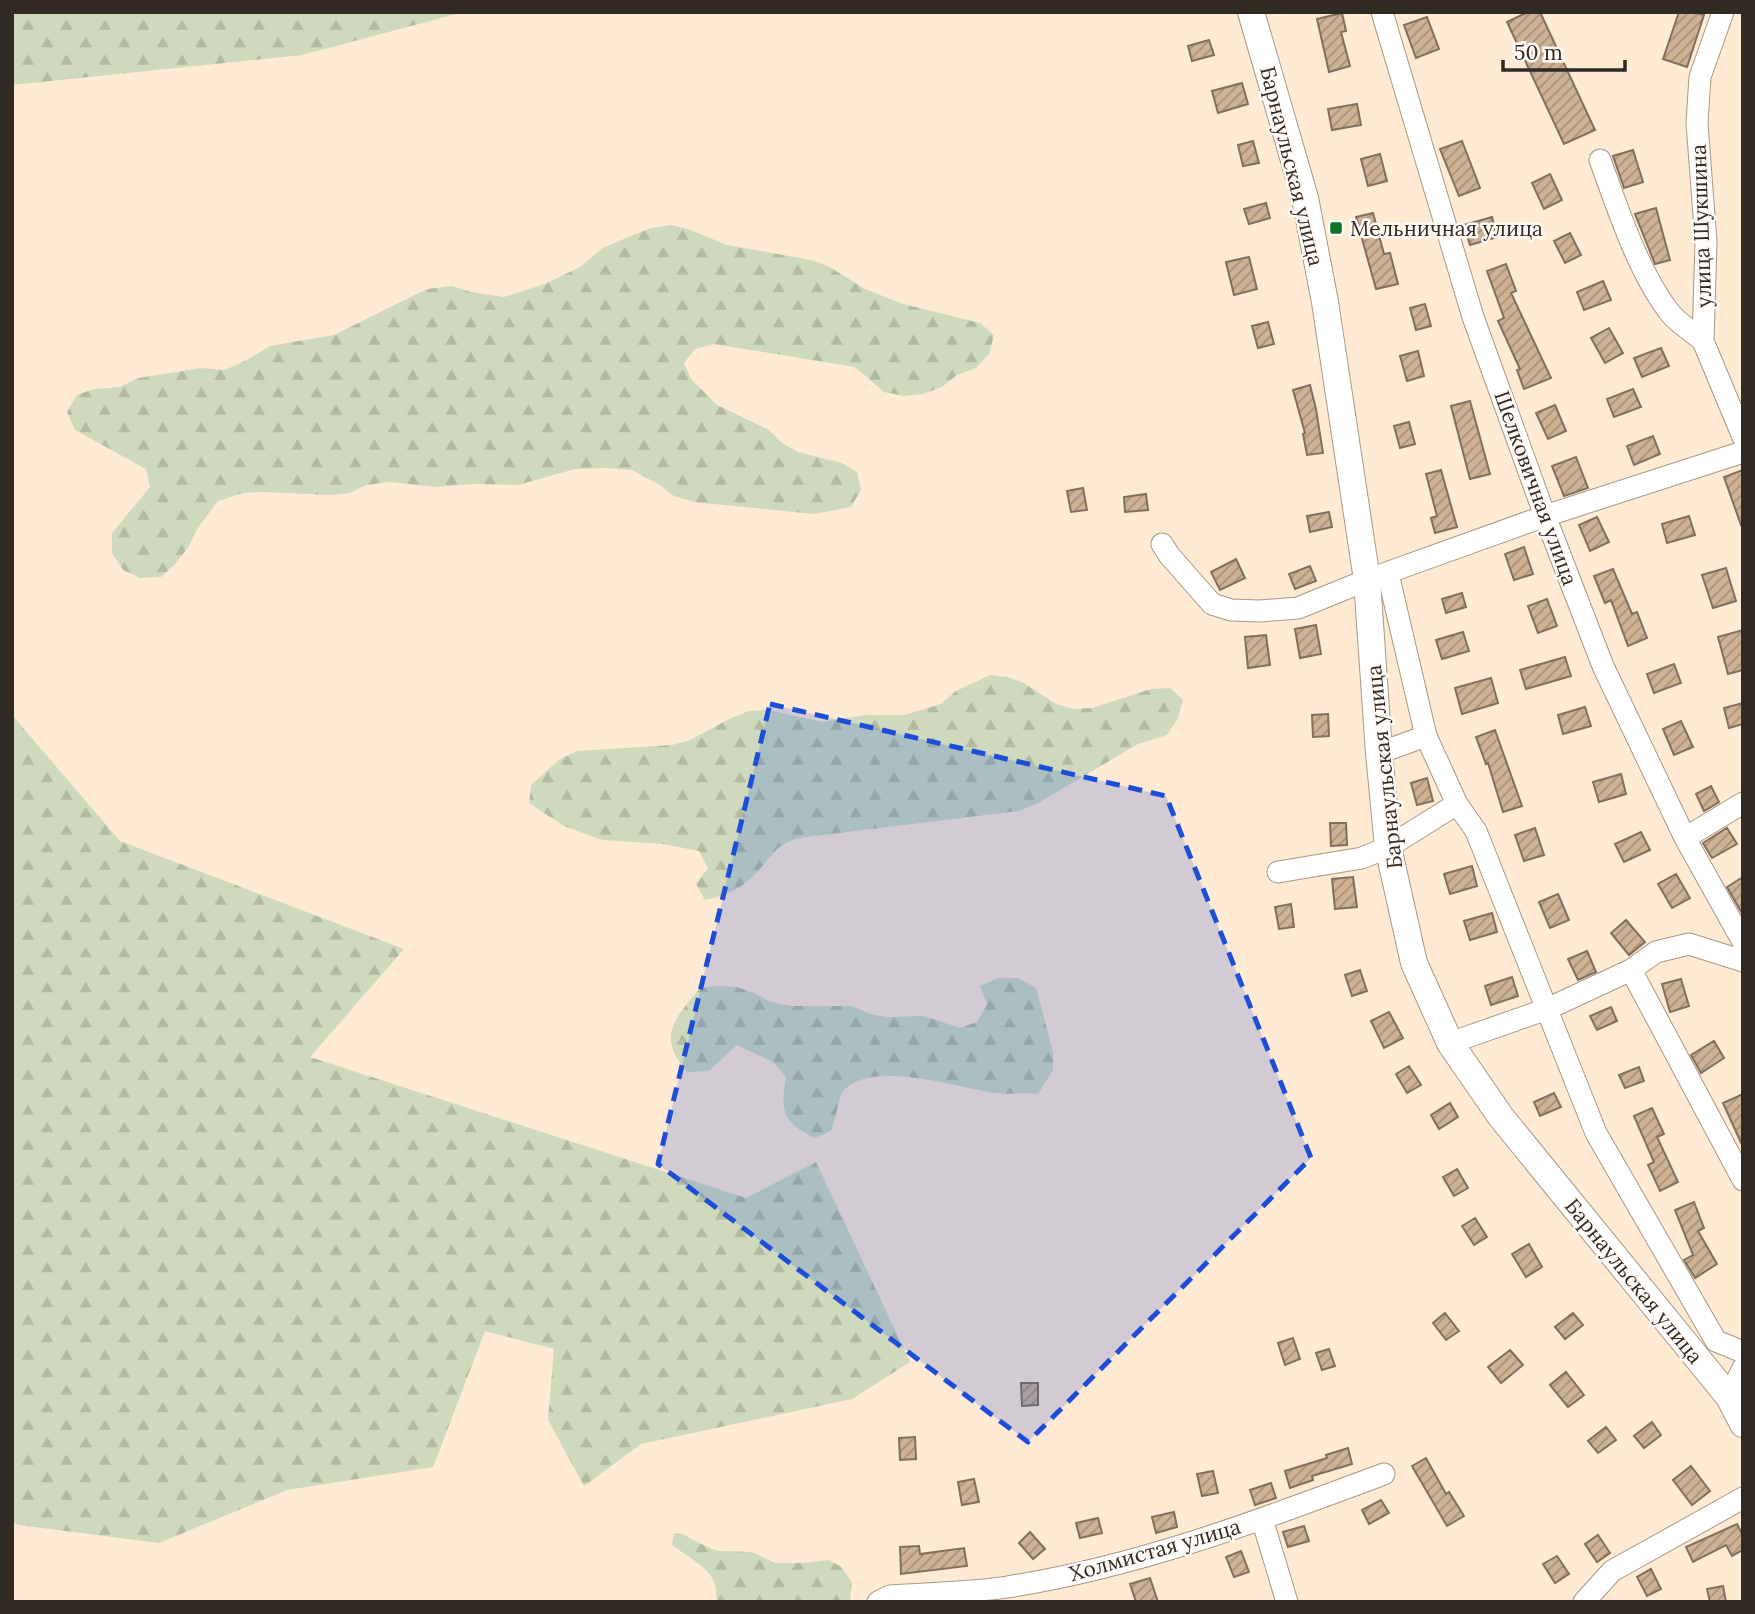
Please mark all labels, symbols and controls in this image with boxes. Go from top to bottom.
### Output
scale bar [1503,28,1626,72]
text: 50 m [1514,39,1563,66]
street label: Барнаульская улица [1254,63,1330,269]
street label: улица Шукшина [1685,144,1717,308]
place label: Мельничная улица [1350,215,1543,242]
marker: Мельничная улица [1328,220,1344,236]
street label: Шелковичная улица [1488,387,1584,589]
street label: Барнаульская улица [1360,664,1408,870]
street label: Барнаульская улица [1559,1193,1709,1369]
street label: Холмистая улица [1066,1513,1244,1587]

